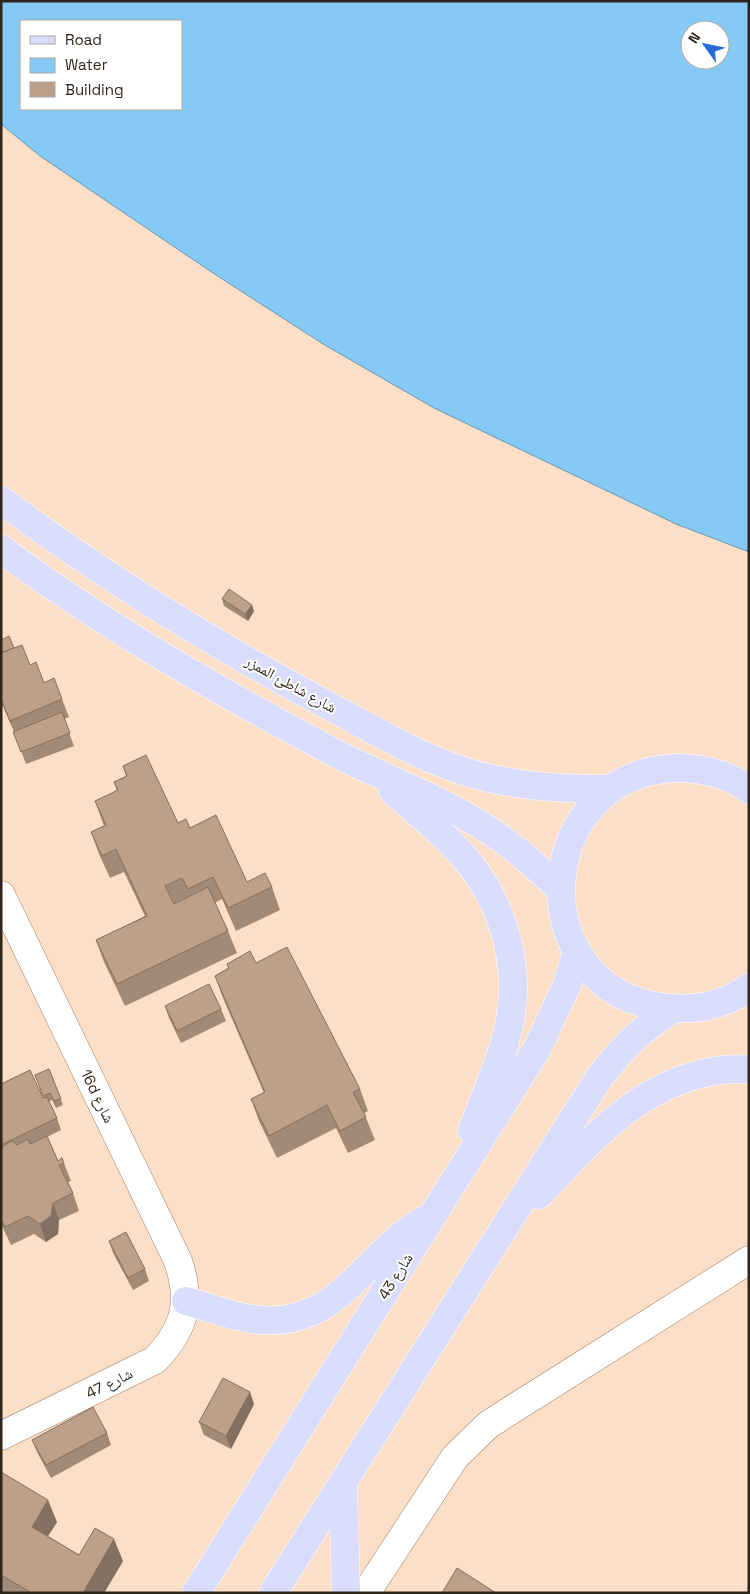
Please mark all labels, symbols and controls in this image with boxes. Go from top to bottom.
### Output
legend [20,20,182,110]
north arrow [680,20,730,70]
text: N [684,29,704,47]
text: Road [65,30,102,49]
text: Water [65,55,108,74]
text: Building [65,80,124,99]
street label: شارع شاطئ الممزر [241,651,340,718]
street label: 16d شارع [76,1066,119,1127]
street label: شارع 43 [373,1249,417,1303]
street label: شارع 47 [82,1364,136,1403]

